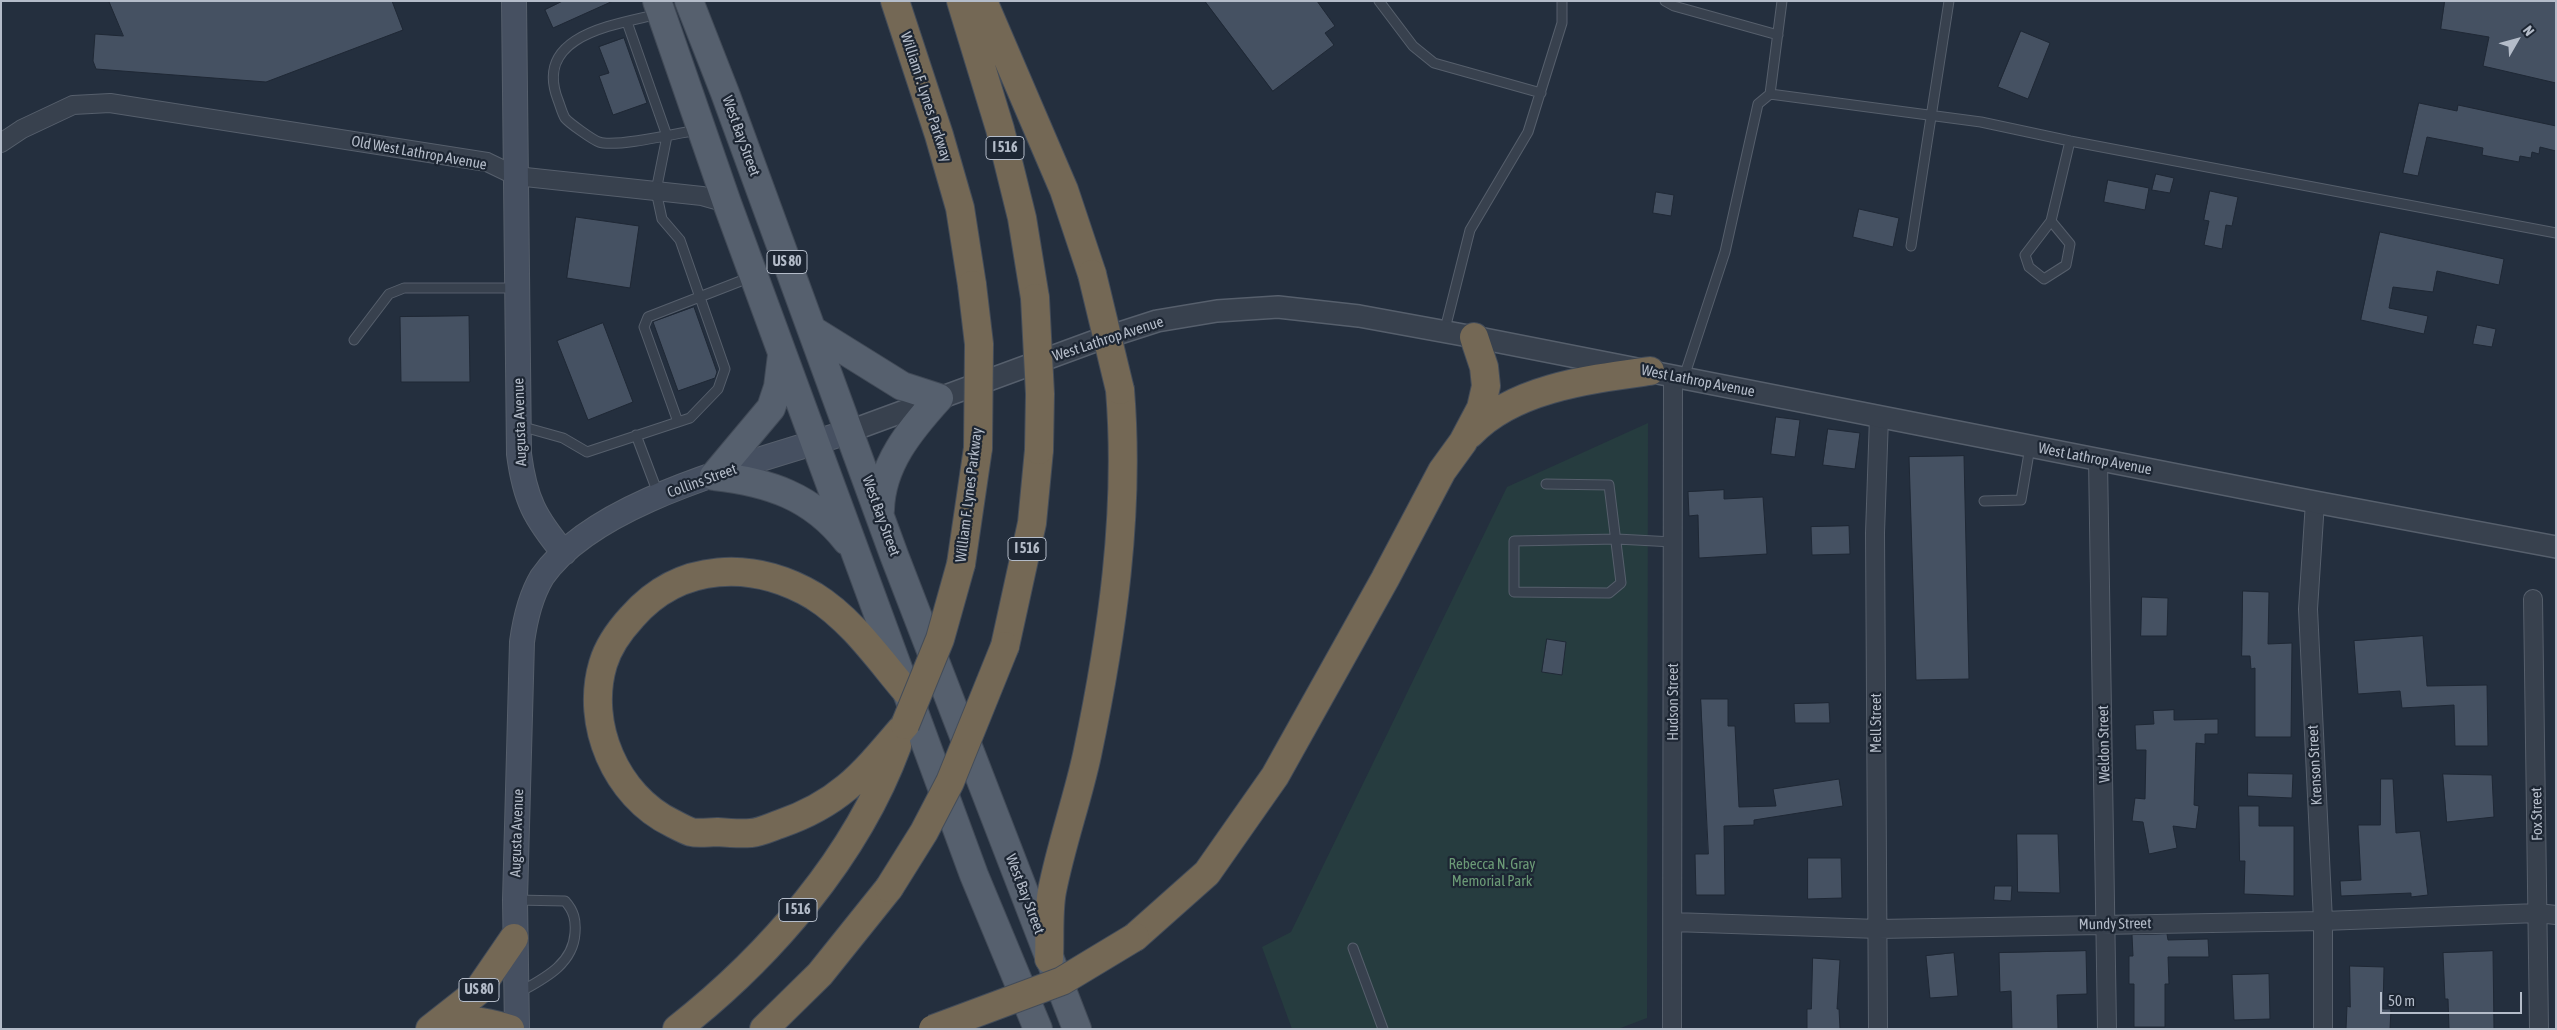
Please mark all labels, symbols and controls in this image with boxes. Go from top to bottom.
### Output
north arrow [2492,15,2542,65]
text: N [2520,23,2538,39]
street label: William F. Lynes Parkway [896,30,956,164]
street label: West Bay Street [718,93,764,179]
street label: Old West Lathrop Avenue [350,132,488,174]
road number: I 516 [986,136,1024,160]
road number: US 80 [767,250,807,274]
street label: West Lathrop Avenue [1050,313,1166,365]
street label: West Lathrop Avenue [1640,361,1756,401]
street label: Augusta Avenue [509,377,531,467]
street label: William F. Lynes Parkway [952,427,986,563]
street label: West Lathrop Avenue [2037,439,2153,479]
street label: Collins Street [665,460,739,502]
street label: West Bay Street [858,473,904,559]
road number: I 516 [1008,538,1046,560]
street label: Hudson Street [1664,663,1682,741]
street label: Mell Street [1867,693,1885,753]
street label: Weldon Street [2094,705,2114,783]
street label: Krenson Street [2304,724,2326,806]
street label: Fox Street [2528,787,2546,841]
street label: Augusta Avenue [506,788,528,878]
street label: West Bay Street [1002,852,1048,936]
park label: Rebecca N. Gray Memorial Park [1448,855,1536,890]
road number: I 516 [779,898,817,922]
street label: Mundy Street [2078,914,2152,934]
road number: US 80 [459,978,499,1002]
scale bar [2382,982,2524,1014]
text: 50 m [2388,992,2415,1009]

